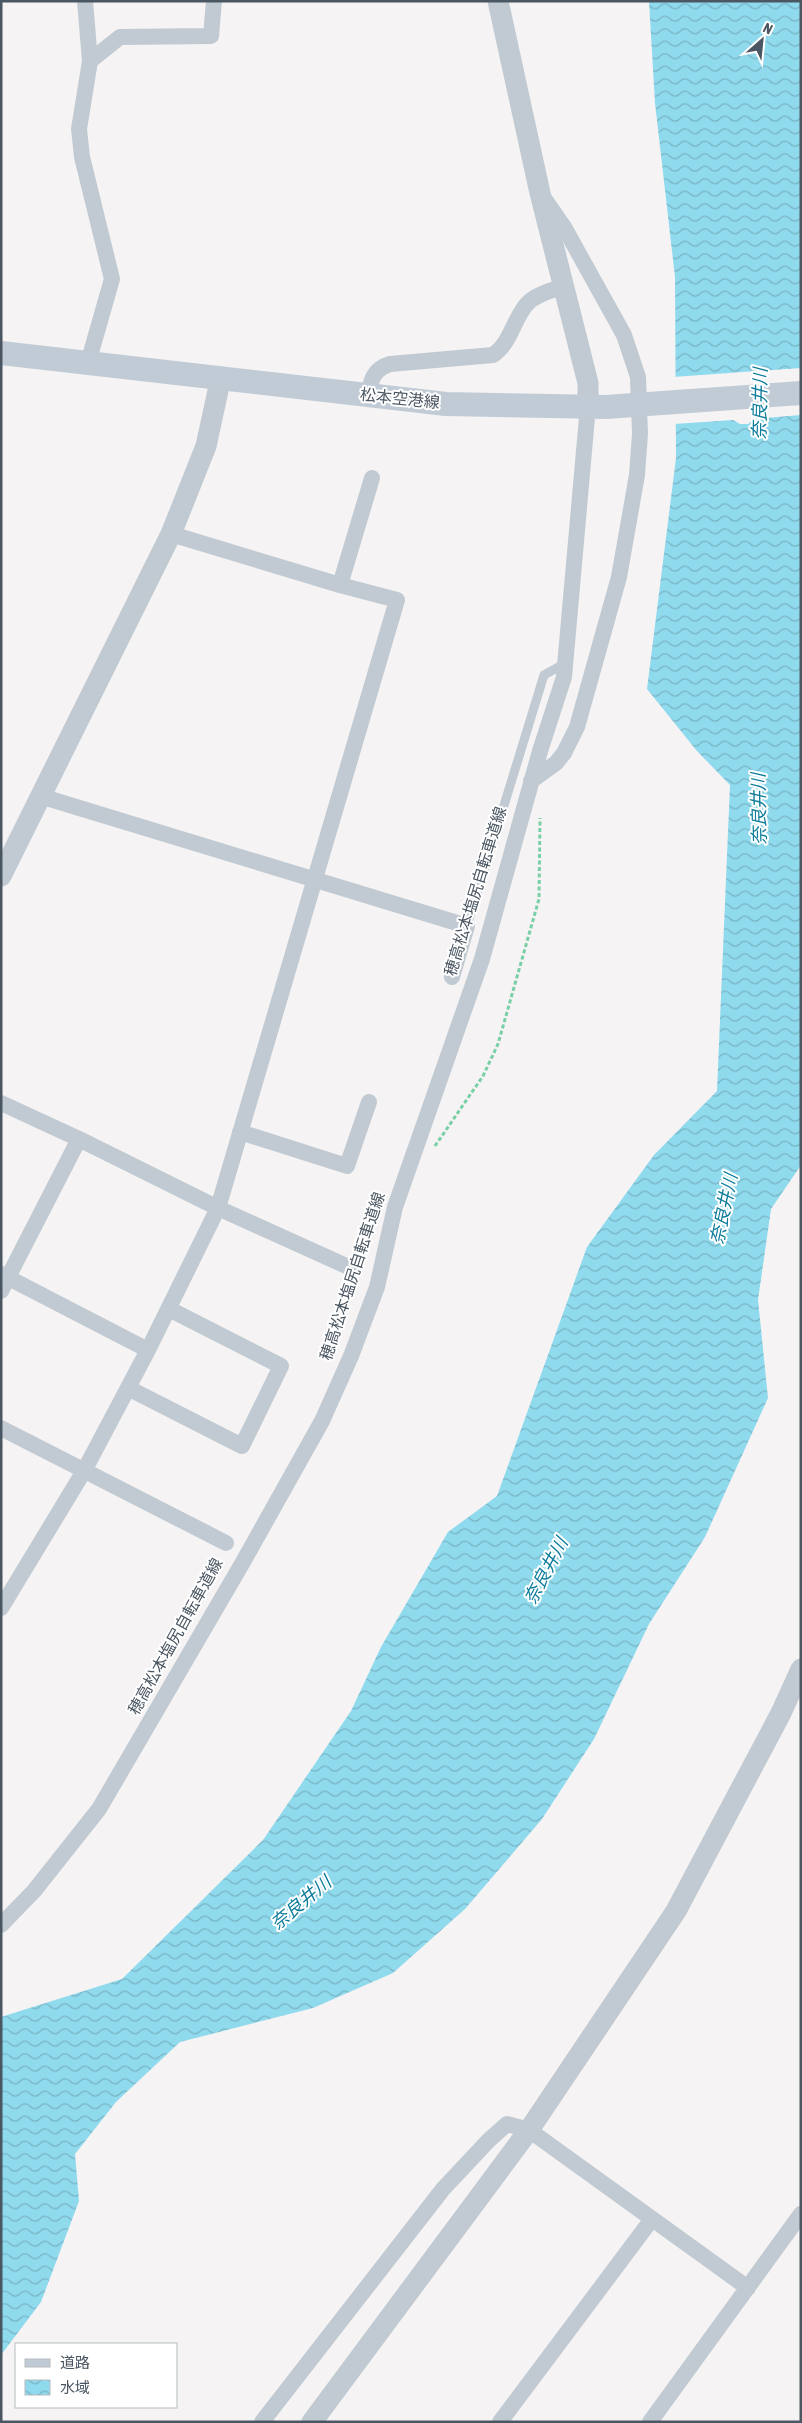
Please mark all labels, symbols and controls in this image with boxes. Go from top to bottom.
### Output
north arrow [737,15,787,65]
text: N [761,19,775,37]
water label: 奈良井川 [748,366,771,440]
street label: 松本空港線 [359,385,441,411]
water label: 奈良井川 [747,771,770,845]
street label: 穂高松本塩尻自転車道線 [441,804,509,978]
water label: 奈良井川 [706,1170,742,1246]
street label: 穂高松本塩尻自転車道線 [316,1190,388,1362]
water label: 奈良井川 [519,1532,573,1607]
street label: 穂高松本塩尻自転車道線 [124,1555,226,1717]
water label: 奈良井川 [266,1870,337,1934]
legend [15,2343,178,2408]
text: 道路 [60,2354,90,2371]
text: 水域 [60,2379,90,2396]

